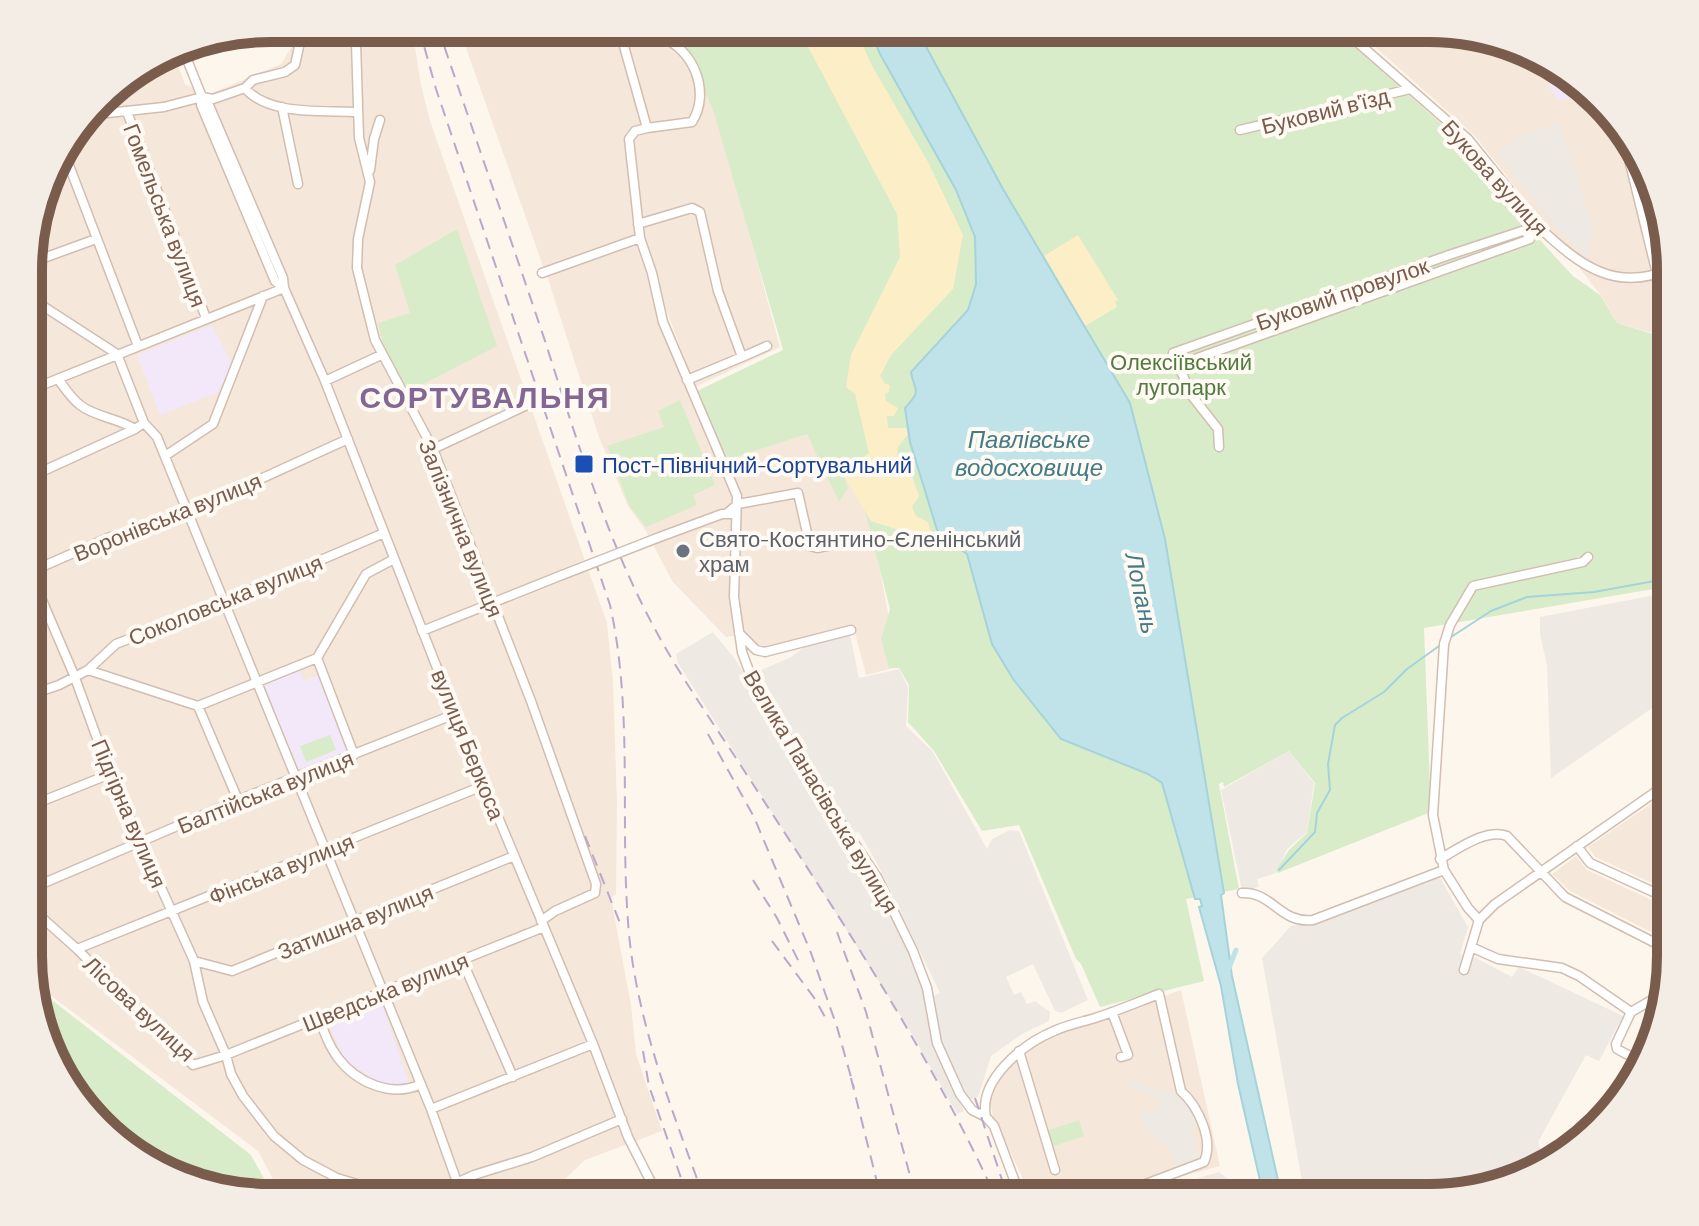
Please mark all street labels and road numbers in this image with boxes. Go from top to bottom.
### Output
street label: Буковий в'їзд [1258,82,1392,139]
street label: Букова вулиця [1437,114,1555,241]
street label: Гомельська вулиця [118,120,213,311]
street label: Буковий провулок [1252,251,1432,336]
street label: Залізнична вулиця [414,435,510,621]
street label: Воронівська вулиця [69,466,265,567]
street label: Соколовська вулиця [124,548,326,651]
street label: вулиця Беркоса [426,665,511,824]
street label: Велика Панасівська вулиця [738,665,905,918]
street label: Підгірна вулиця [86,735,173,892]
street label: Балтійська вулиця [173,744,357,839]
street label: Фінська вулиця [205,827,358,910]
street label: Затишна вулиця [274,878,437,965]
street label: Шведська вулиця [298,946,472,1037]
street label: Лісова вулиця [78,950,201,1067]

